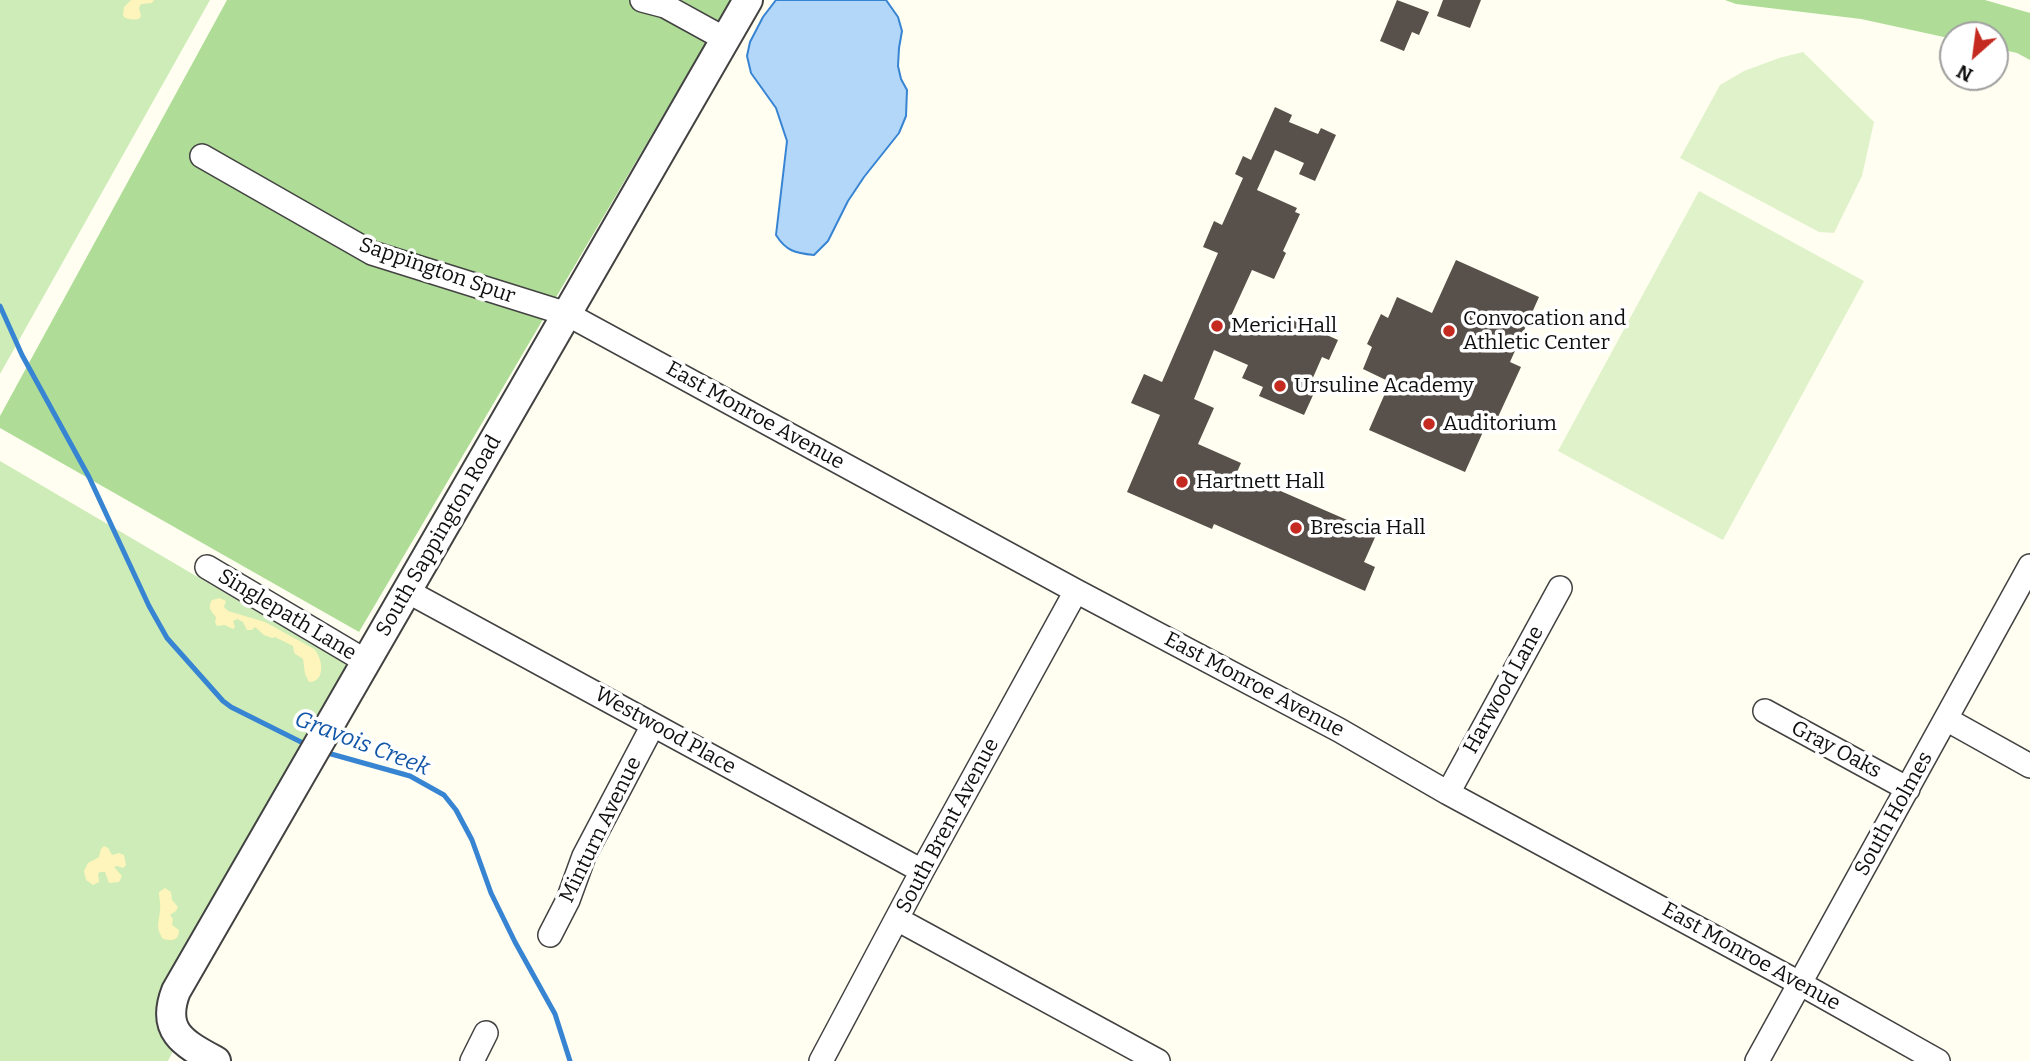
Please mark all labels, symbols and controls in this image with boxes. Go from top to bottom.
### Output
north arrow [1939,21,2009,91]
text: N [1953,60,1977,87]
street label: Sappington Spur [356,232,518,310]
place label: Convocation and Athletic Center [1463,306,1626,356]
place label: Merici Hall [1231,313,1337,339]
marker: Merici Hall [1209,318,1225,334]
marker: Convocation and Athletic Center [1441,323,1457,339]
street label: East Monroe Avenue [661,356,849,476]
place label: Ursuline Academy [1294,373,1474,399]
marker: Ursuline Academy [1272,378,1288,394]
place label: Auditorium [1443,411,1557,437]
marker: Auditorium [1421,416,1437,432]
street label: South Sappington Road [371,431,507,641]
place label: Hartnett Hall [1196,469,1325,495]
marker: Hartnett Hall [1174,474,1190,490]
place label: Brescia Hall [1310,515,1426,541]
marker: Brescia Hall [1288,520,1304,536]
street label: Singlepath Lane [213,564,361,666]
street label: Harwood Lane [1459,622,1549,758]
street label: East Monroe Avenue [1160,627,1348,743]
street label: Westwood Place [590,682,740,780]
water label: Gravois Creek [291,706,433,782]
street label: Gray Oaks [1787,716,1885,784]
street label: South Brent Avenue [891,734,1005,918]
street label: South Holmes [1849,747,1939,881]
street label: Minturn Avenue [555,753,647,907]
street label: East Monroe Avenue [1657,897,1845,1017]

